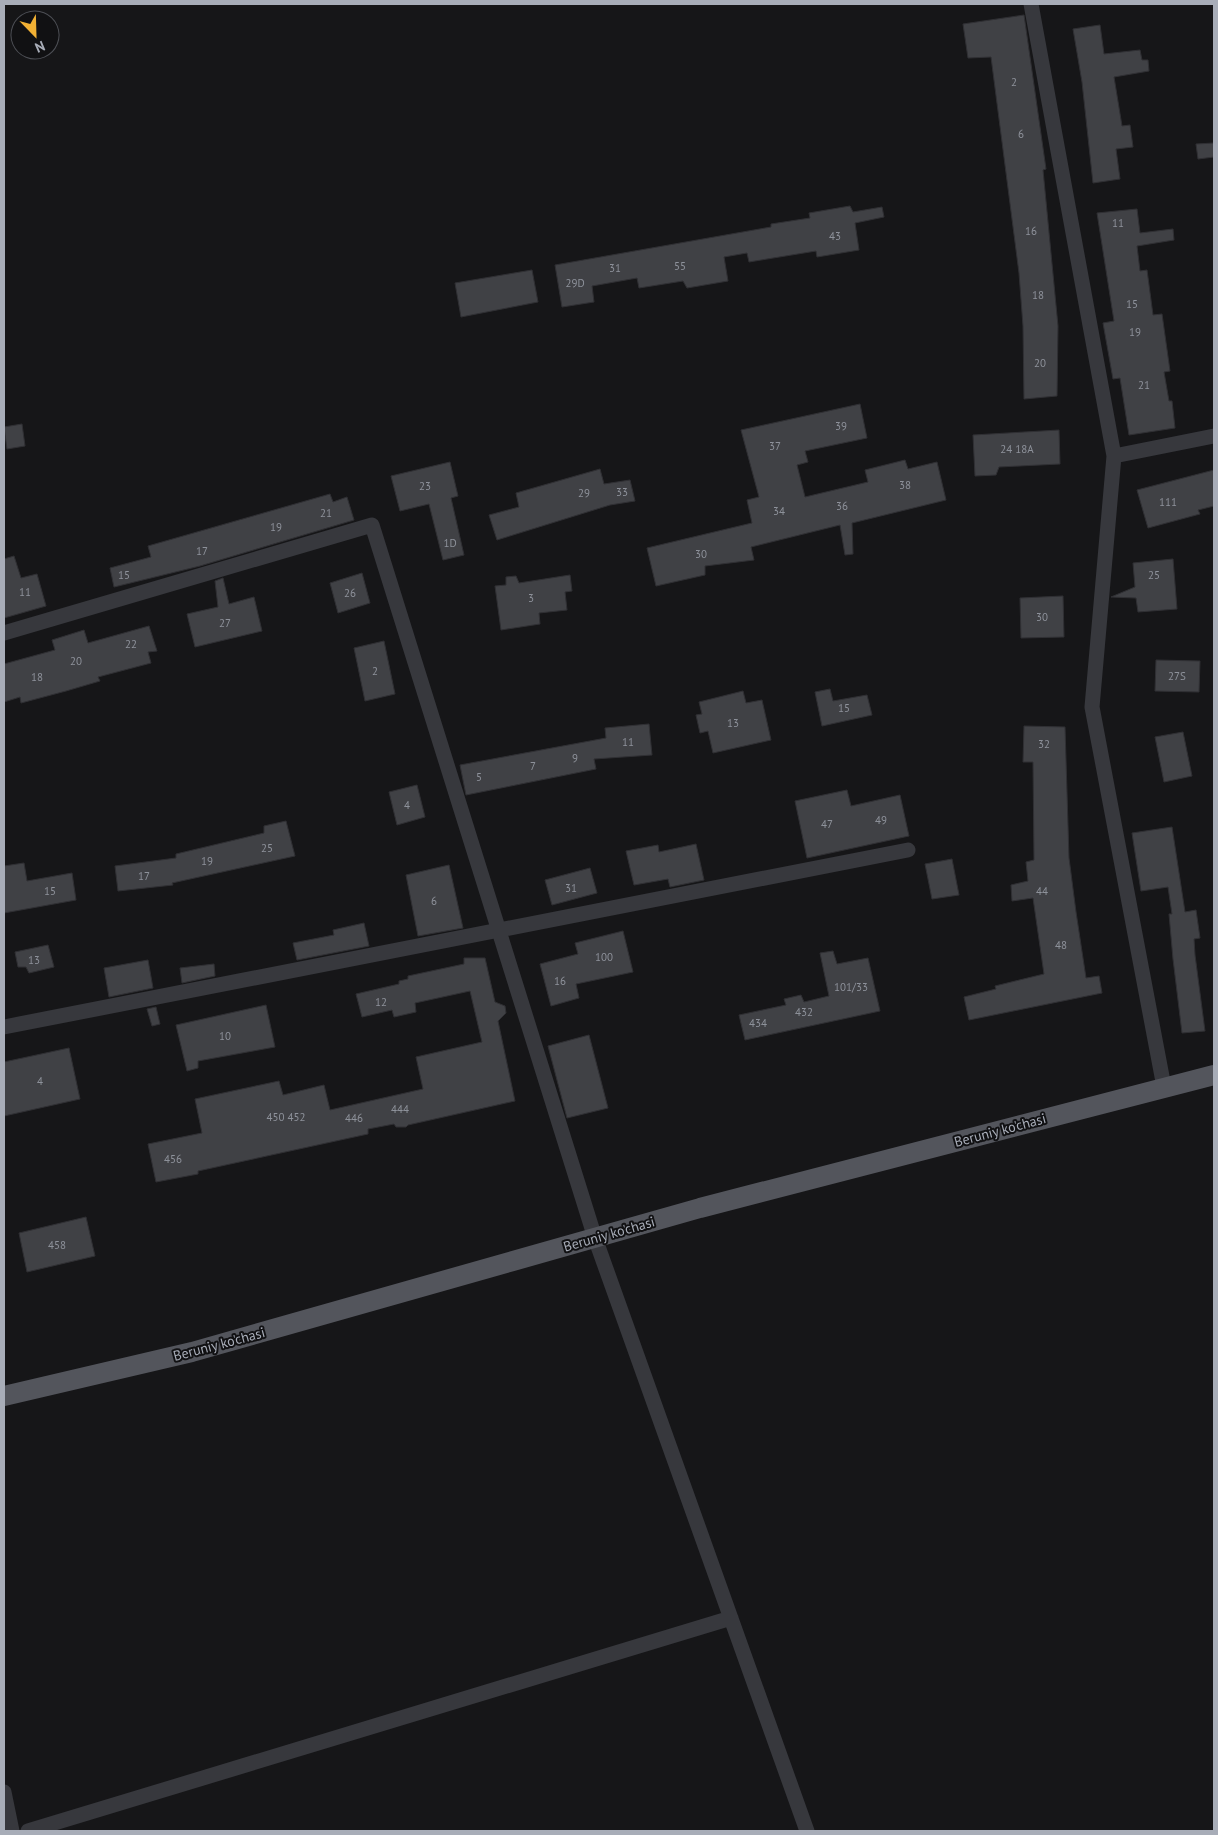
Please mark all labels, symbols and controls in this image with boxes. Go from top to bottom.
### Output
north arrow [10,10,60,60]
text: N [32,37,48,57]
house number: 2 [1011,75,1017,89]
house number: 6 [1018,127,1024,141]
house number: 11 [1112,216,1124,230]
house number: 16 [1025,224,1037,238]
house number: 43 [829,229,841,243]
house number: 55 [674,259,686,273]
house number: 31 [609,261,621,275]
house number: 29D [565,276,585,290]
house number: 18 [1032,288,1044,302]
house number: 15 [1126,297,1138,311]
house number: 19 [1129,325,1141,339]
house number: 20 [1034,356,1046,370]
house number: 21 [1138,378,1150,392]
house number: 39 [835,419,847,433]
house number: 37 [769,439,781,453]
house number: 24 18A [1000,442,1034,456]
house number: 38 [899,478,911,492]
house number: 23 [419,479,431,493]
house number: 33 [616,485,628,499]
house number: 29 [578,486,590,500]
house number: 111 [1159,495,1177,509]
house number: 36 [836,499,848,513]
house number: 34 [773,504,785,518]
house number: 21 [320,506,332,520]
house number: 19 [270,520,282,534]
house number: 1D [443,536,457,550]
house number: 17 [196,544,208,558]
house number: 30 [695,547,707,561]
house number: 15 [118,568,130,582]
house number: 25 [1148,568,1160,582]
house number: 11 [19,585,31,599]
house number: 26 [344,586,356,600]
house number: 3 [528,591,534,605]
house number: 30 [1036,610,1048,624]
house number: 27 [219,616,231,630]
house number: 22 [125,637,137,651]
house number: 20 [70,654,82,668]
house number: 2 [372,664,378,678]
house number: 27S [1168,669,1186,683]
house number: 18 [31,670,43,684]
house number: 15 [838,701,850,715]
house number: 13 [727,716,739,730]
house number: 11 [622,735,634,749]
house number: 32 [1038,737,1050,751]
house number: 9 [572,751,578,765]
house number: 7 [530,759,536,773]
house number: 5 [476,770,482,784]
house number: 4 [404,798,410,812]
house number: 49 [875,813,887,827]
house number: 47 [821,817,833,831]
house number: 25 [261,841,273,855]
house number: 19 [201,854,213,868]
house number: 17 [138,869,150,883]
house number: 31 [565,881,577,895]
house number: 15 [44,884,56,898]
house number: 44 [1036,884,1048,898]
house number: 6 [431,894,437,908]
house number: 48 [1055,938,1067,952]
house number: 100 [595,950,613,964]
house number: 13 [28,953,40,967]
house number: 16 [554,974,566,988]
house number: 101/33 [834,980,868,994]
house number: 12 [375,995,387,1009]
house number: 432 [795,1005,813,1019]
house number: 434 [749,1016,767,1030]
house number: 10 [219,1029,231,1043]
house number: 4 [37,1074,43,1088]
house number: 444 [391,1102,409,1116]
street label: Beruniy ko'chasi [952,1109,1048,1151]
house number: 450 452 [267,1110,305,1124]
house number: 446 [345,1111,363,1125]
house number: 456 [164,1152,182,1166]
street label: Beruniy ko'chasi [561,1212,657,1256]
house number: 458 [48,1238,66,1252]
street label: Beruniy ko'chasi [171,1323,267,1365]

